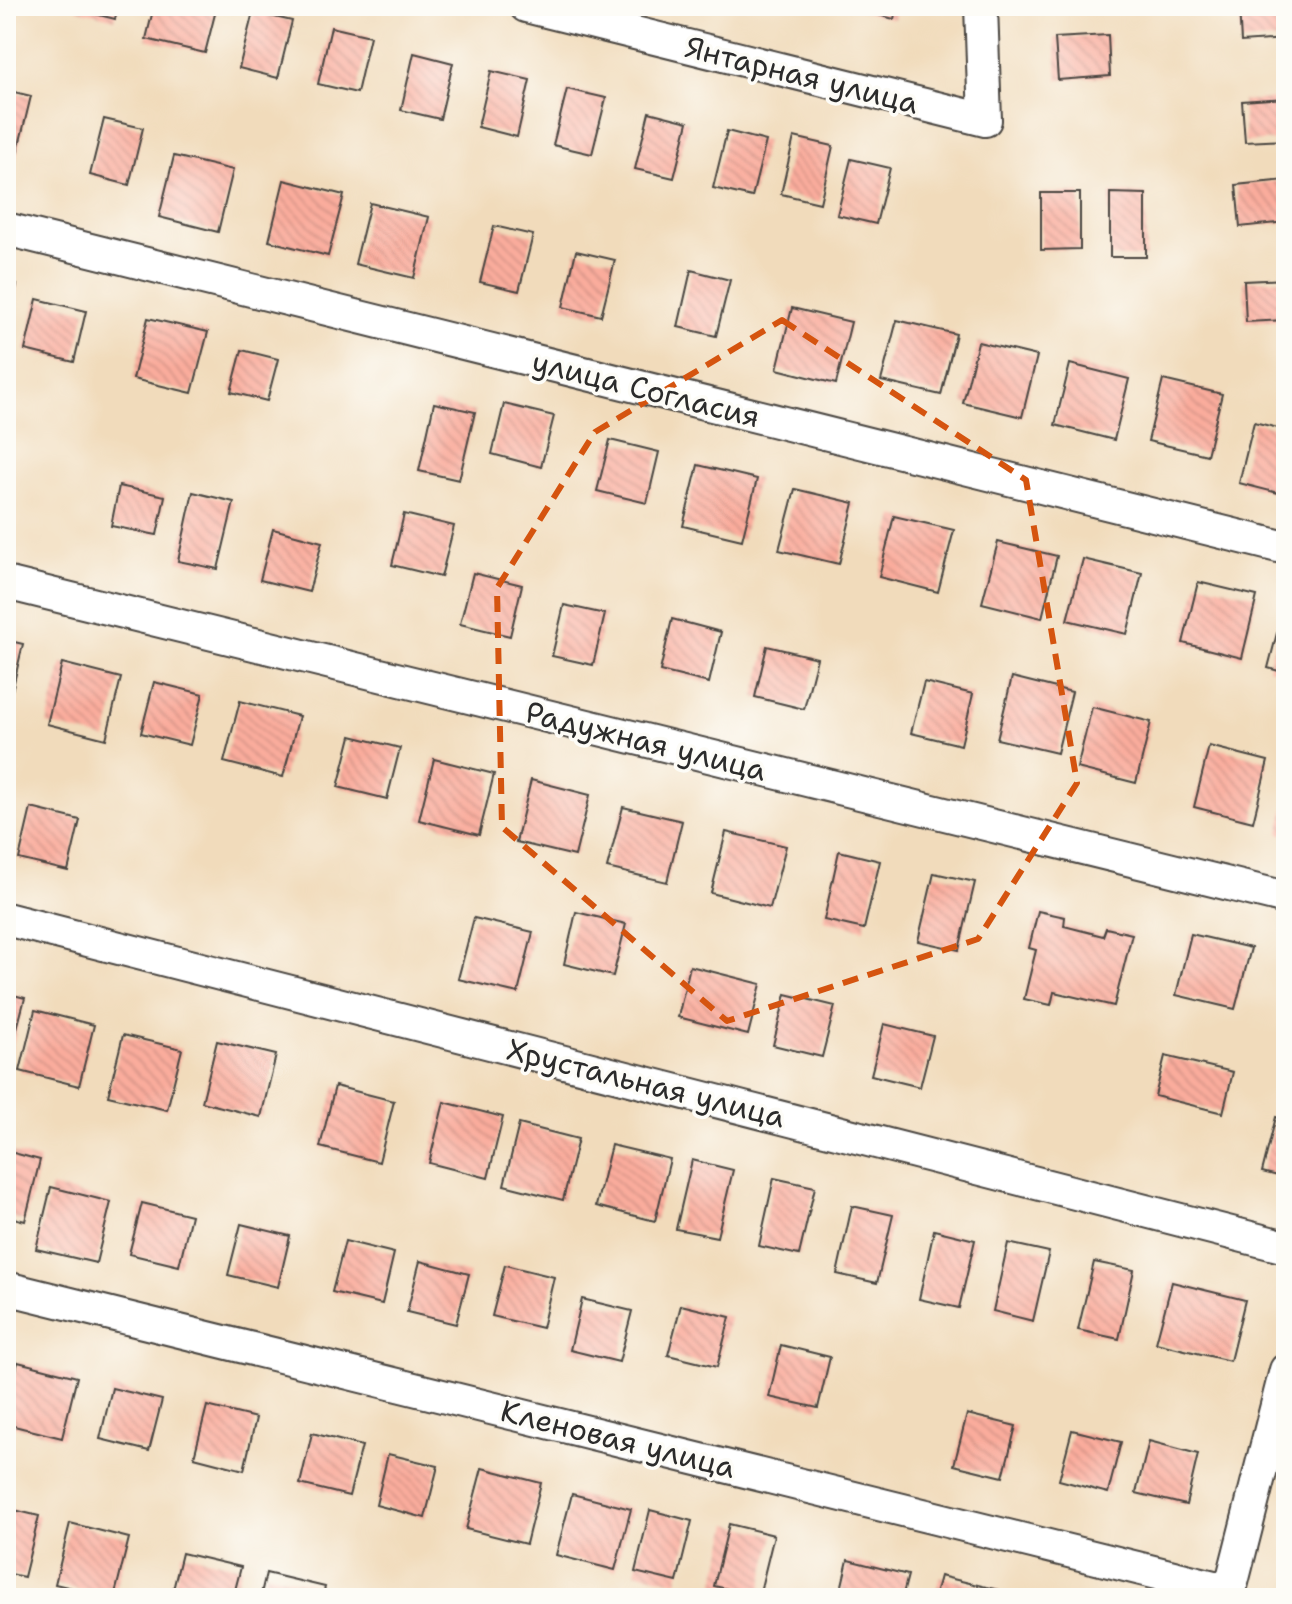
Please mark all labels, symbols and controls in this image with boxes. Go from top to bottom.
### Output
street label: Янтарная улица [681,26,923,124]
street label: улица Согласия [528,341,764,437]
street label: Радужная улица [521,691,771,791]
street label: Хрустальная улица [503,1029,790,1137]
street label: Кленовая улица [496,1390,740,1488]

